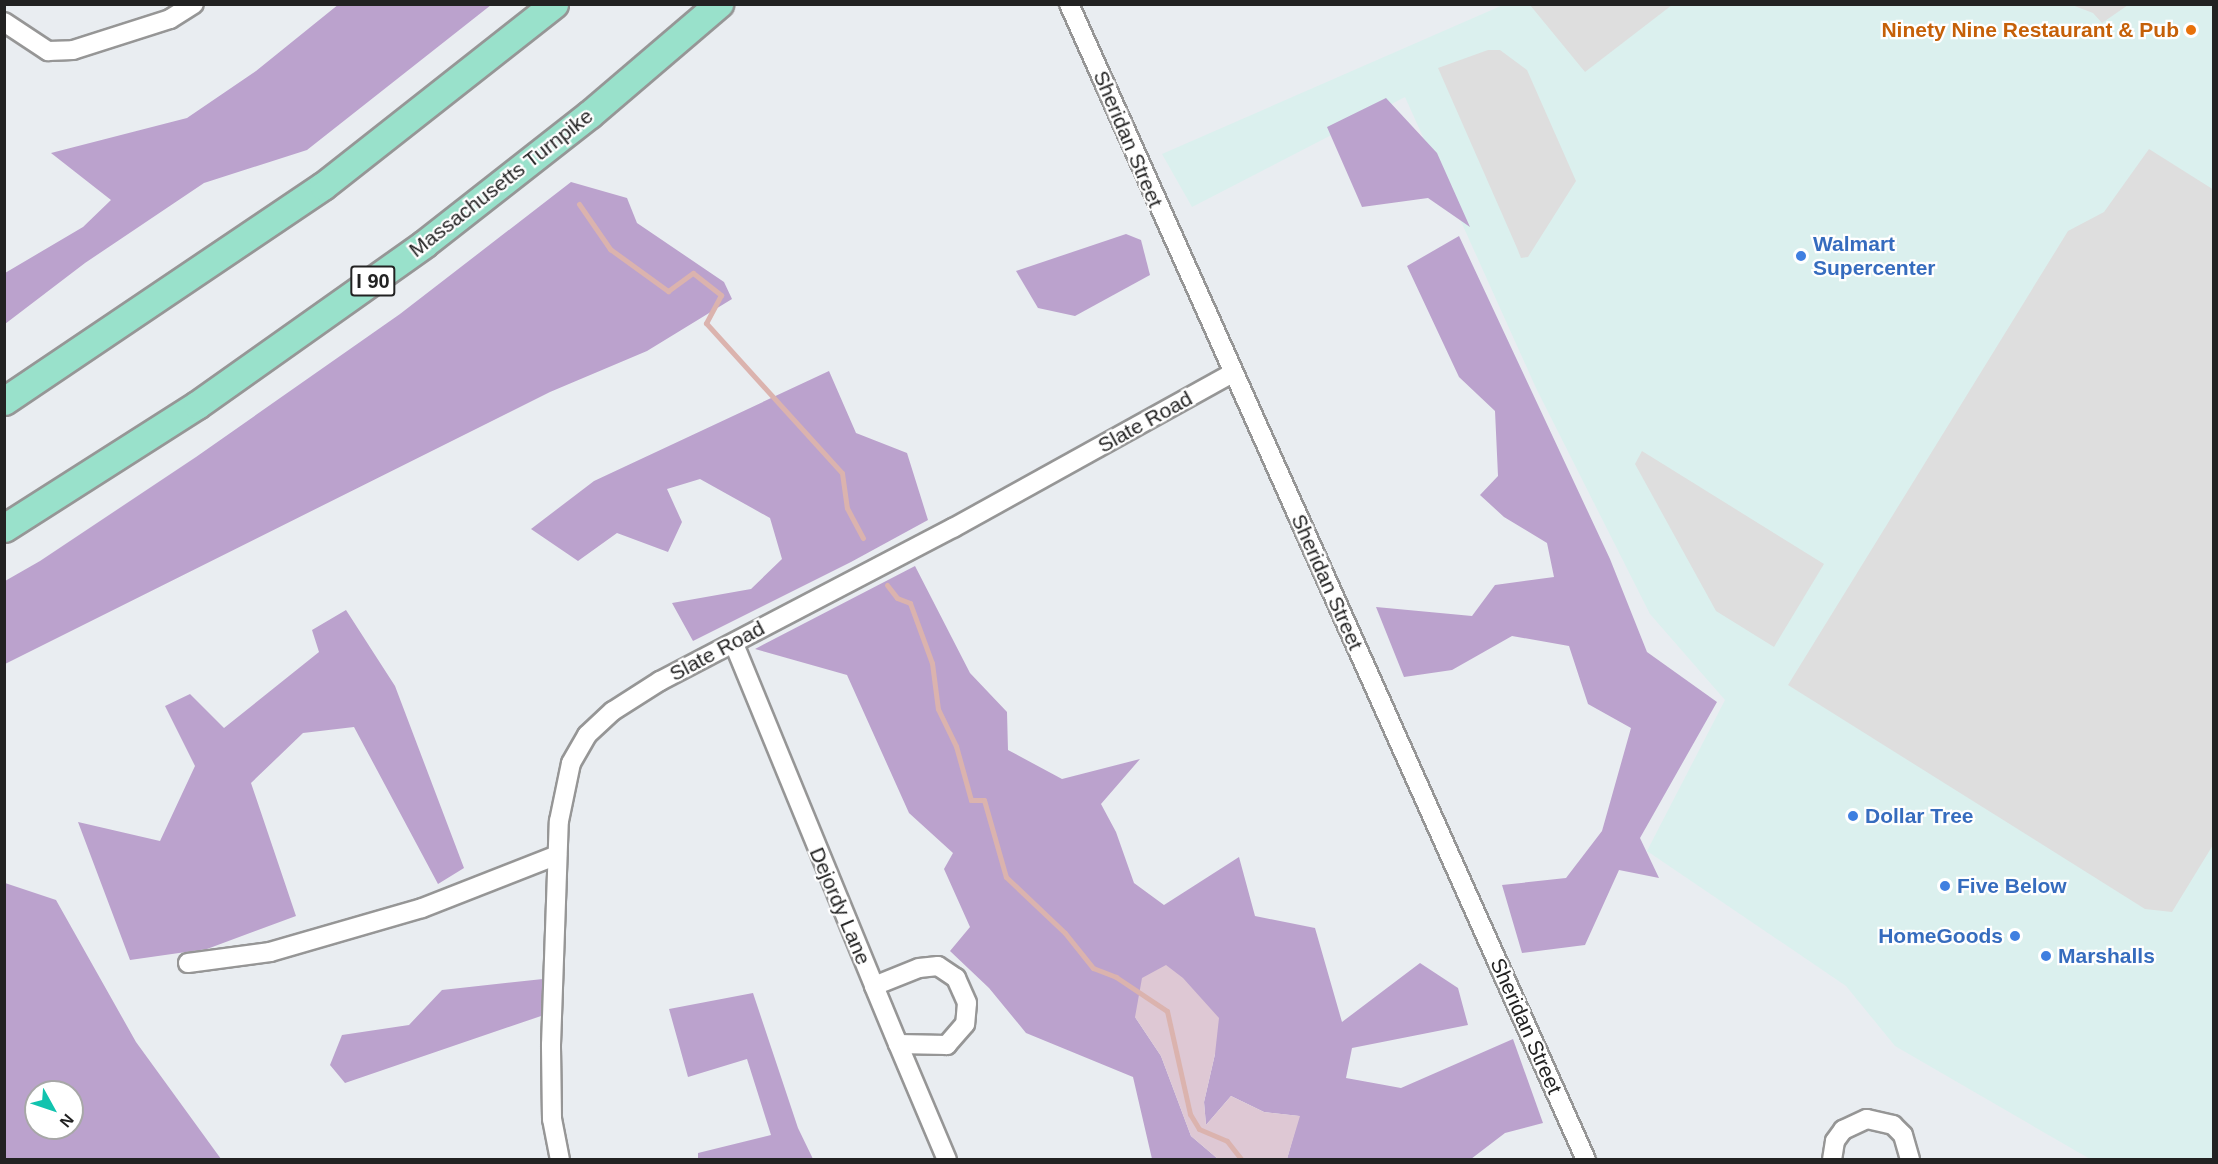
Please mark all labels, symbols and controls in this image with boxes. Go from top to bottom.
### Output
place label: Ninety Nine Restaurant & Pub [1881,17,2179,43]
marker: Ninety Nine Restaurant & Pub [2184,23,2198,37]
street label: Sheridan Street [1088,67,1168,211]
street label: Massachusetts Turnpike [404,103,598,263]
place label: Walmart Supercenter [1813,231,1936,281]
marker: Walmart Supercenter [1794,249,1808,263]
road number: I 90 [349,264,397,298]
street label: Slate Road [1093,386,1197,458]
street label: Sheridan Street [1286,510,1368,654]
street label: Slate Road [665,615,769,687]
place label: Dollar Tree [1865,803,1974,829]
marker: Dollar Tree [1846,809,1860,823]
street label: Dejordy Lane [804,844,876,968]
place label: Five Below [1957,873,2067,899]
marker: Five Below [1938,879,1952,893]
place label: HomeGoods [1878,923,2003,949]
marker: HomeGoods [2008,929,2022,943]
place label: Marshalls [2058,943,2155,969]
marker: Marshalls [2039,949,2053,963]
street label: Sheridan Street [1485,954,1567,1098]
north arrow [24,1080,84,1140]
text: N [56,1111,77,1130]

